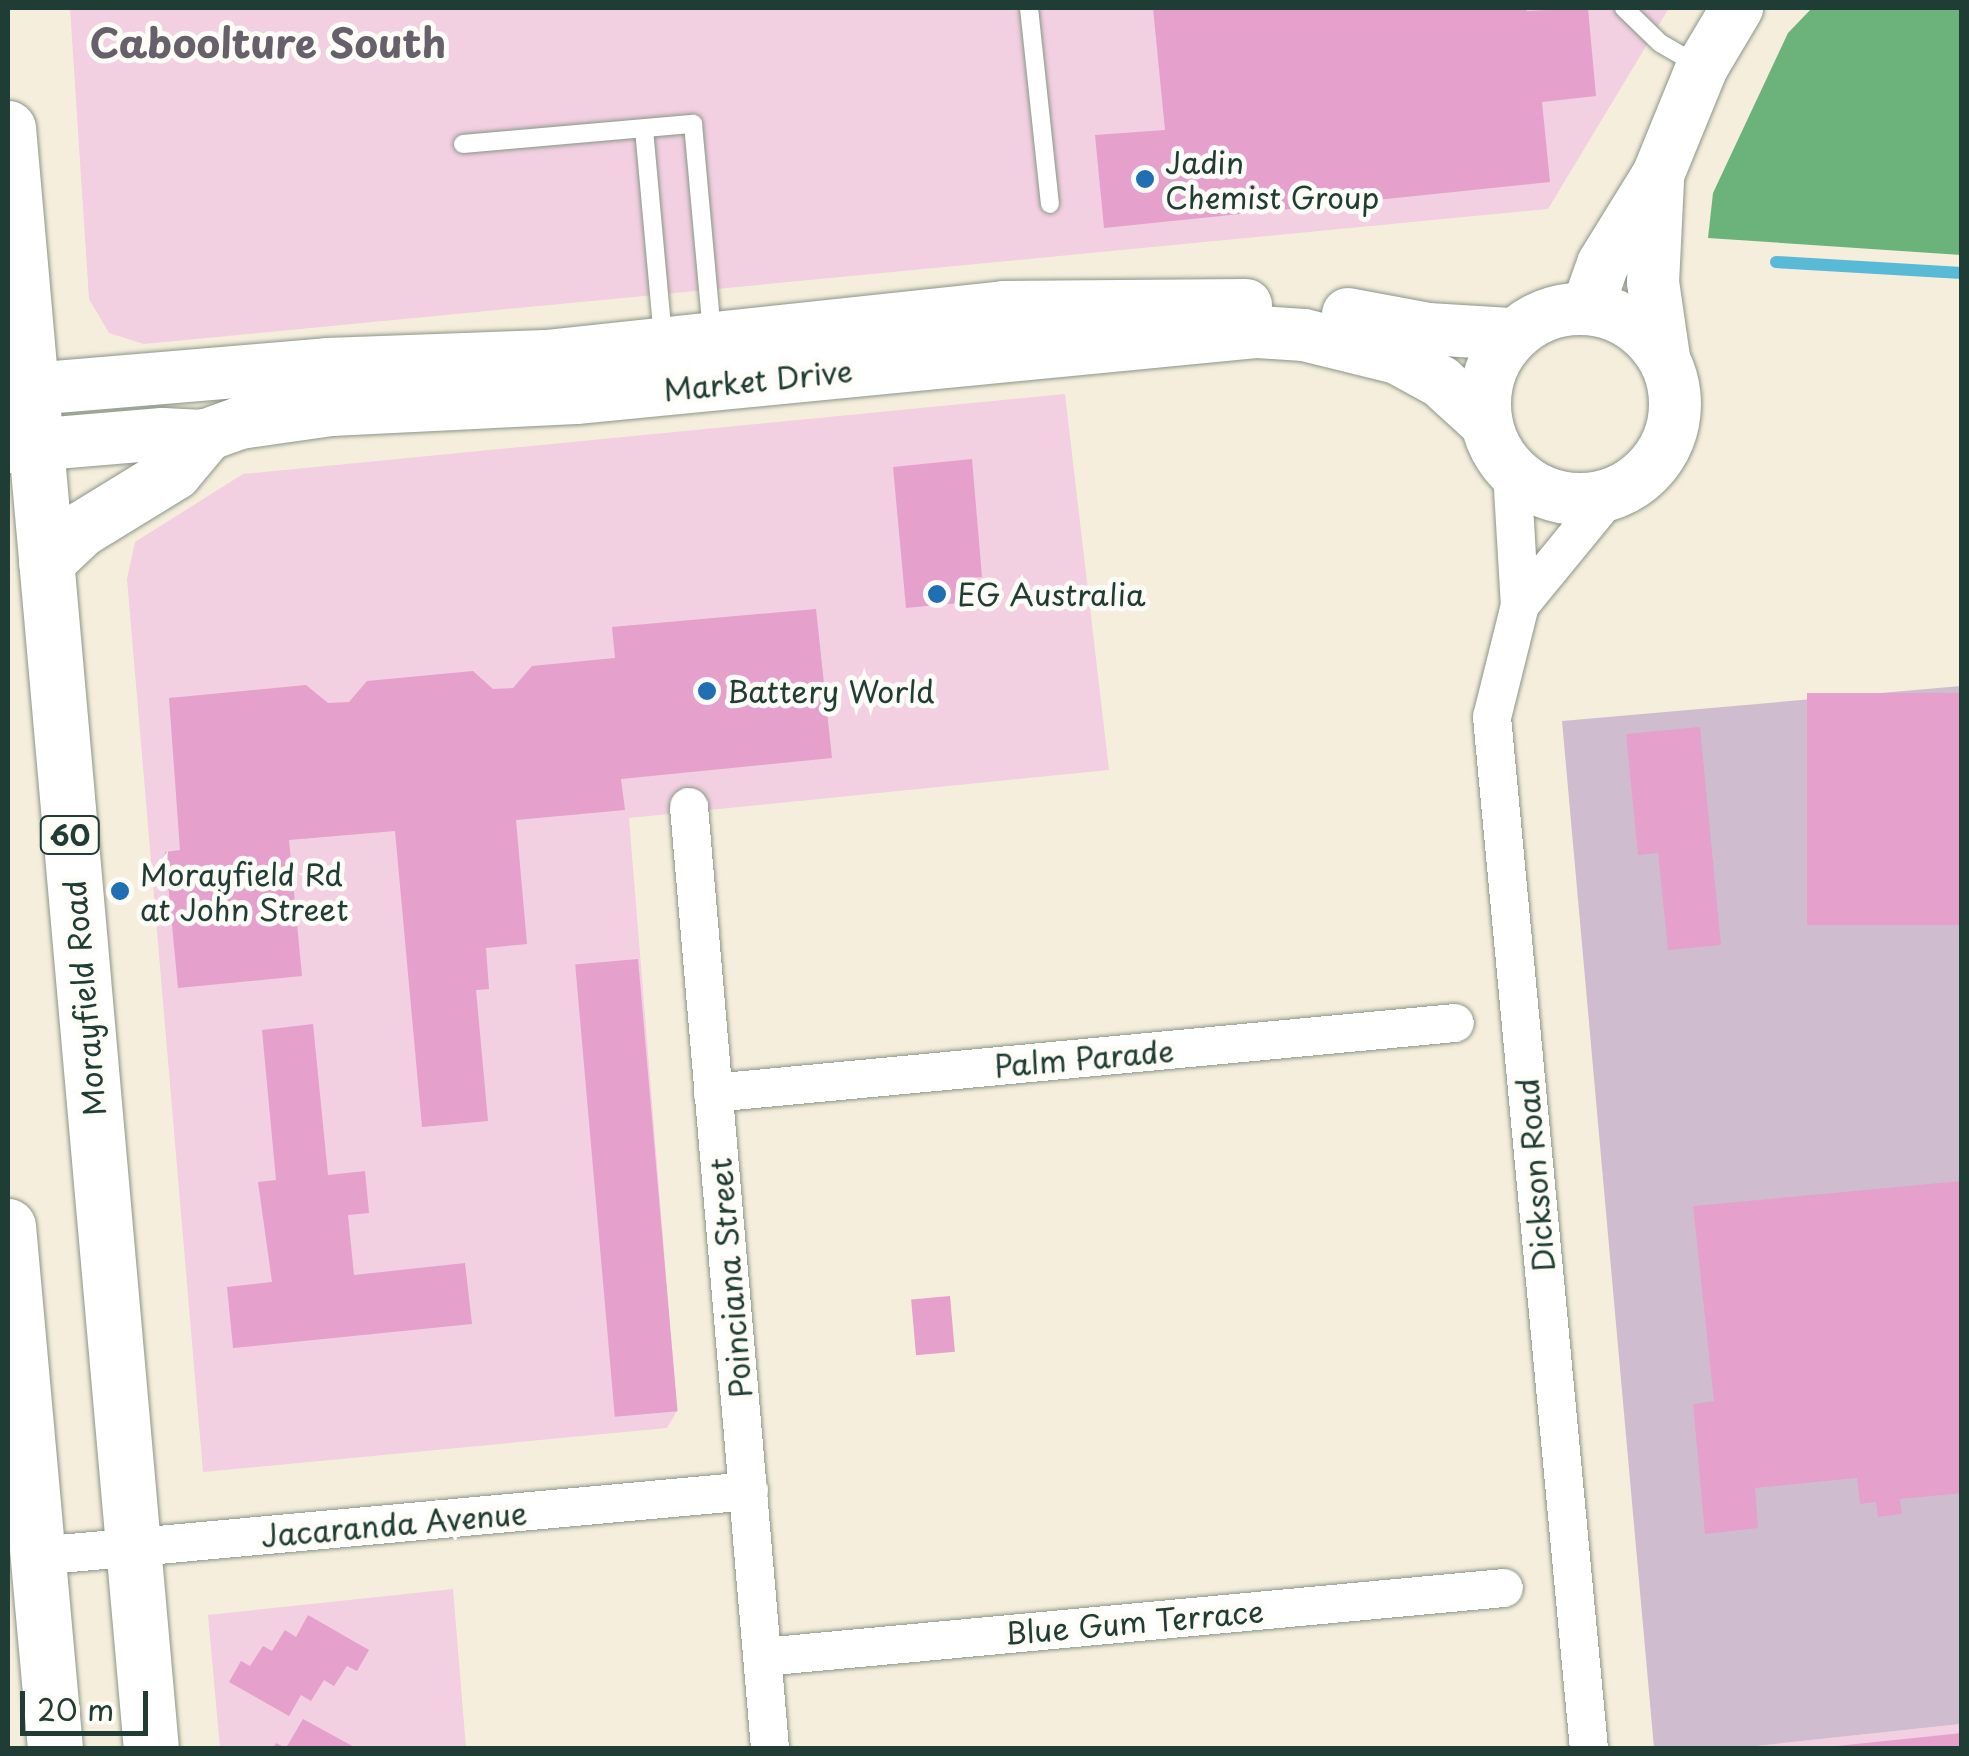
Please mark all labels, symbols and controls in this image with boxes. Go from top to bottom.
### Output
district label: Caboolture South [89,18,447,66]
place label: Jadin Chemist Group [1165,144,1381,214]
marker: Jadin Chemist Group [1134,168,1156,190]
street label: Market Drive [661,352,855,408]
place label: EG Australia [957,576,1142,612]
marker: EG Australia [926,583,948,605]
place label: Battery World [727,673,934,709]
marker: Battery World [696,680,718,702]
road number: 60 [38,812,102,858]
place label: Morayfield Rd at John Street [140,856,349,926]
street label: Morayfield Road [56,878,112,1118]
marker: Morayfield Rd at John Street [109,880,131,902]
street label: Palm Parade [993,1032,1175,1084]
street label: Dickson Road [1509,1077,1561,1273]
street label: Poinciana Street [702,1156,758,1400]
street label: Jacaranda Avenue [260,1494,528,1554]
street label: Blue Gum Terrace [1003,1593,1265,1651]
scale bar [25,1671,152,1733]
text: 20 m [37,1686,114,1731]

